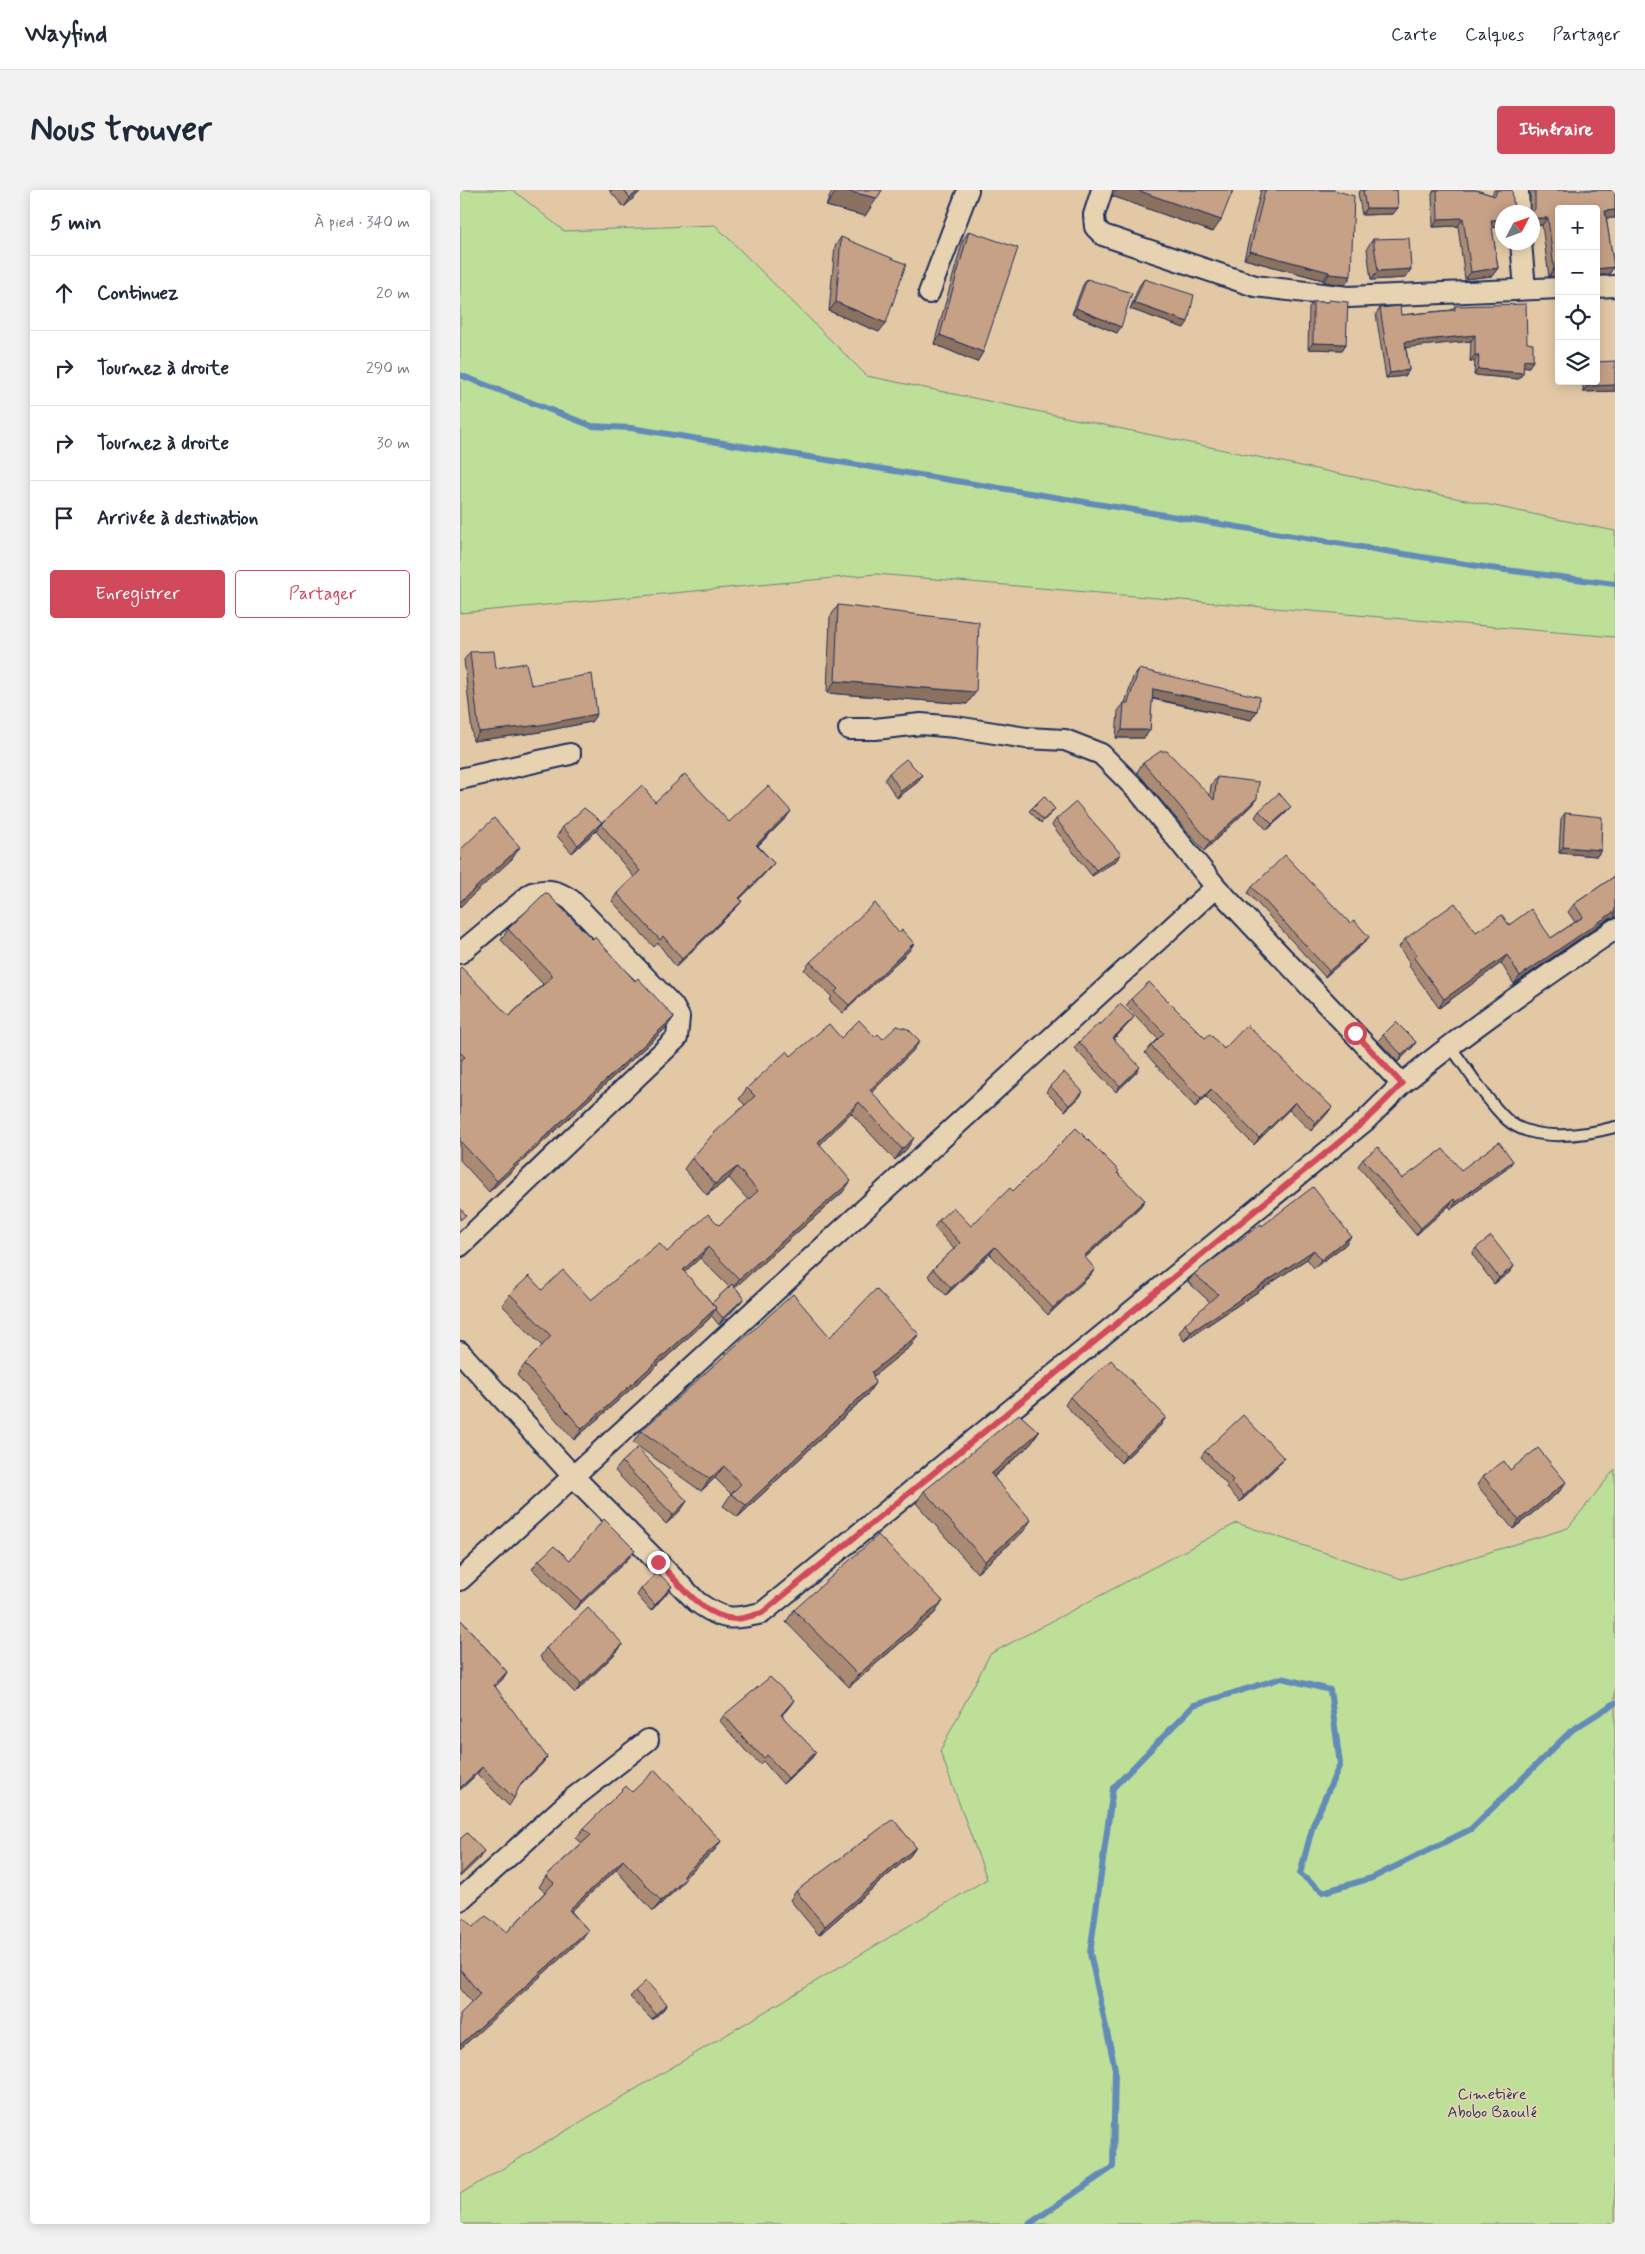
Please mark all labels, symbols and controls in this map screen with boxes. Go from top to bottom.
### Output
text: Wayfind [25,19,107,50]
text: Carte [1391,23,1437,47]
text: Calques [1465,23,1524,47]
text: Partager [1552,23,1620,47]
button: Itinéraire [1497,106,1615,154]
text: Nous trouver [30,107,212,153]
north arrow [1495,205,1540,250]
map controls [1555,205,1600,385]
button: + [1555,205,1600,250]
text: 5 min [50,209,102,237]
text: À pied · 340 m [314,212,410,233]
button: − [1555,250,1600,295]
icon: ahead [50,279,78,307]
text: Continuez [97,281,178,306]
text: 20 m [376,283,410,304]
button: locate [1555,295,1600,340]
button: layers [1555,340,1600,385]
icon: right [50,354,78,382]
text: Tournez à droite [97,356,229,381]
text: 290 m [366,358,410,379]
icon: right [50,429,78,457]
text: Tournez à droite [97,431,229,456]
text: 30 m [377,433,410,454]
icon: arrive [50,504,78,532]
text: Arrivée à destination [97,506,258,531]
button: Enregistrer [50,570,225,618]
button: Partager [235,570,410,618]
route start [1344,1022,1367,1045]
route end [647,1551,670,1574]
park label: Cimetière Abobo Baoulé [1447,2084,1537,2123]

